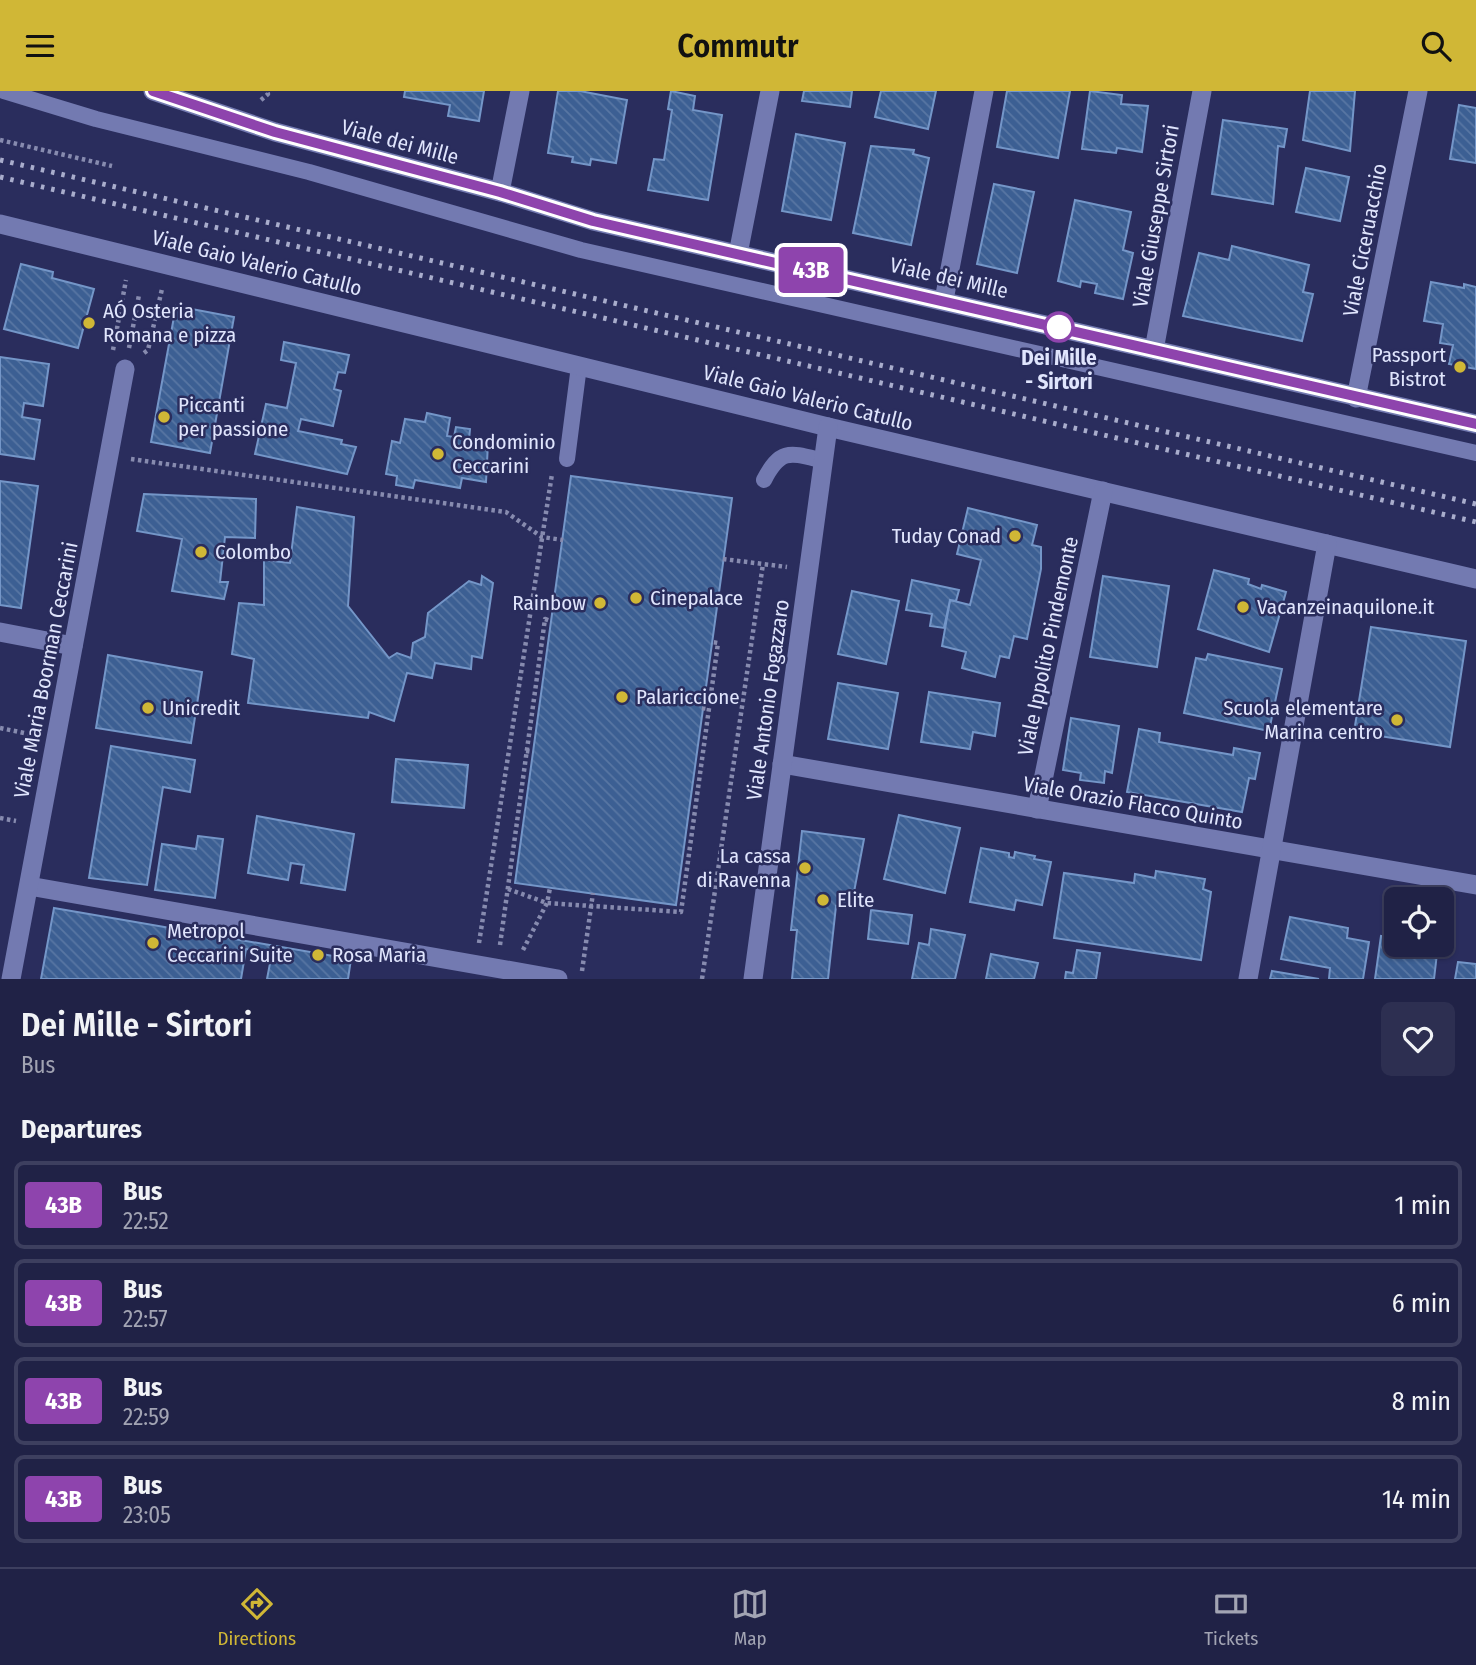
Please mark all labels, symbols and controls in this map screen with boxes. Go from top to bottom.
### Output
icon: menu [21,27,59,65]
text: Commutr [677,27,799,65]
icon: search [1417,27,1455,65]
street label: Viale dei Mille [339,114,461,170]
street label: Viale Giuseppe Sirtori [1127,122,1185,310]
street label: Viale Ciceruacchio [1337,161,1393,319]
street label: Viale Gaio Valerio Catullo [149,224,365,302]
line badge: 43B [771,247,851,293]
street label: Viale dei Mille [887,252,1011,304]
text: 43B [793,256,829,284]
place label: AÓ Osteria Romana e pizza [103,298,236,348]
marker: Dei Mille - Sirtori [1044,312,1074,342]
marker: AÓ Osteria Romana e pizza [81,315,97,331]
place label: Passport Bistrot [1372,342,1446,392]
place label: Dei Mille - Sirtori [1021,345,1097,395]
street label: Viale Gaio Valerio Catullo [700,359,916,437]
marker: Passport Bistrot [1452,359,1468,375]
place label: Piccanti per passione [178,392,288,442]
marker: Piccanti per passione [156,409,172,425]
place label: Condominio Ceccarini [452,429,556,479]
marker: Condominio Ceccarini [430,446,446,462]
place label: Tuday Conad [892,523,1001,549]
marker: Tuday Conad [1007,528,1023,544]
street label: Viale Ippolito Pindemonte [1012,534,1084,758]
place label: Colombo [215,539,291,565]
street label: Viale Maria Boorman Ceccarini [8,540,84,800]
marker: Colombo [193,544,209,560]
place label: Cinepalace [650,585,743,611]
place label: Rainbow [512,590,586,616]
marker: Cinepalace [628,590,644,606]
place label: Vacanzeinaquilone.it [1257,594,1434,620]
marker: Rainbow [592,595,608,611]
street label: Viale Antonio Fogazzaro [741,598,795,802]
marker: Vacanzeinaquilone.it [1235,599,1251,615]
place label: Palariccione [636,684,740,710]
marker: Palariccione [614,689,630,705]
place label: Unicredit [162,695,240,721]
place label: Scuola elementare Marina centro [1223,695,1383,745]
marker: Unicredit [140,700,156,716]
marker: Scuola elementare Marina centro [1389,712,1405,728]
street label: Viale Orazio Flacco Quinto [1021,771,1245,835]
place label: La cassa di Ravenna [696,843,791,893]
marker: La cassa di Ravenna [797,860,813,876]
place label: Elite [837,887,874,913]
map controls [1384,887,1454,957]
button: locate [1384,887,1454,957]
marker: Elite [815,892,831,908]
place label: Metropol Ceccarini Suite [167,918,293,968]
marker: Metropol Ceccarini Suite [145,935,161,951]
place label: Rosa Maria [332,942,426,968]
marker: Rosa Maria [310,947,326,963]
button: heart [1381,1002,1455,1076]
text: Dei Mille - Sirtori [21,1005,252,1045]
text: Bus [21,1051,55,1079]
text: Departures [21,1114,142,1145]
text: Bus [123,1176,162,1207]
text: 1 min [1395,1190,1451,1221]
text: 43B [45,1191,82,1219]
text: 22:52 [123,1207,169,1235]
text: Bus [123,1274,162,1305]
text: 6 min [1392,1288,1451,1319]
text: 43B [45,1289,82,1317]
text: 22:57 [123,1305,168,1333]
text: Bus [123,1372,162,1403]
text: 8 min [1392,1386,1451,1417]
text: 43B [45,1387,82,1415]
text: 22:59 [123,1403,170,1431]
text: Bus [123,1470,162,1501]
text: 14 min [1382,1484,1451,1515]
text: 43B [45,1485,82,1513]
text: 23:05 [123,1501,171,1529]
tab: Directions [218,1585,296,1650]
tab: Map [731,1585,769,1650]
tab: Tickets [1204,1585,1258,1650]

